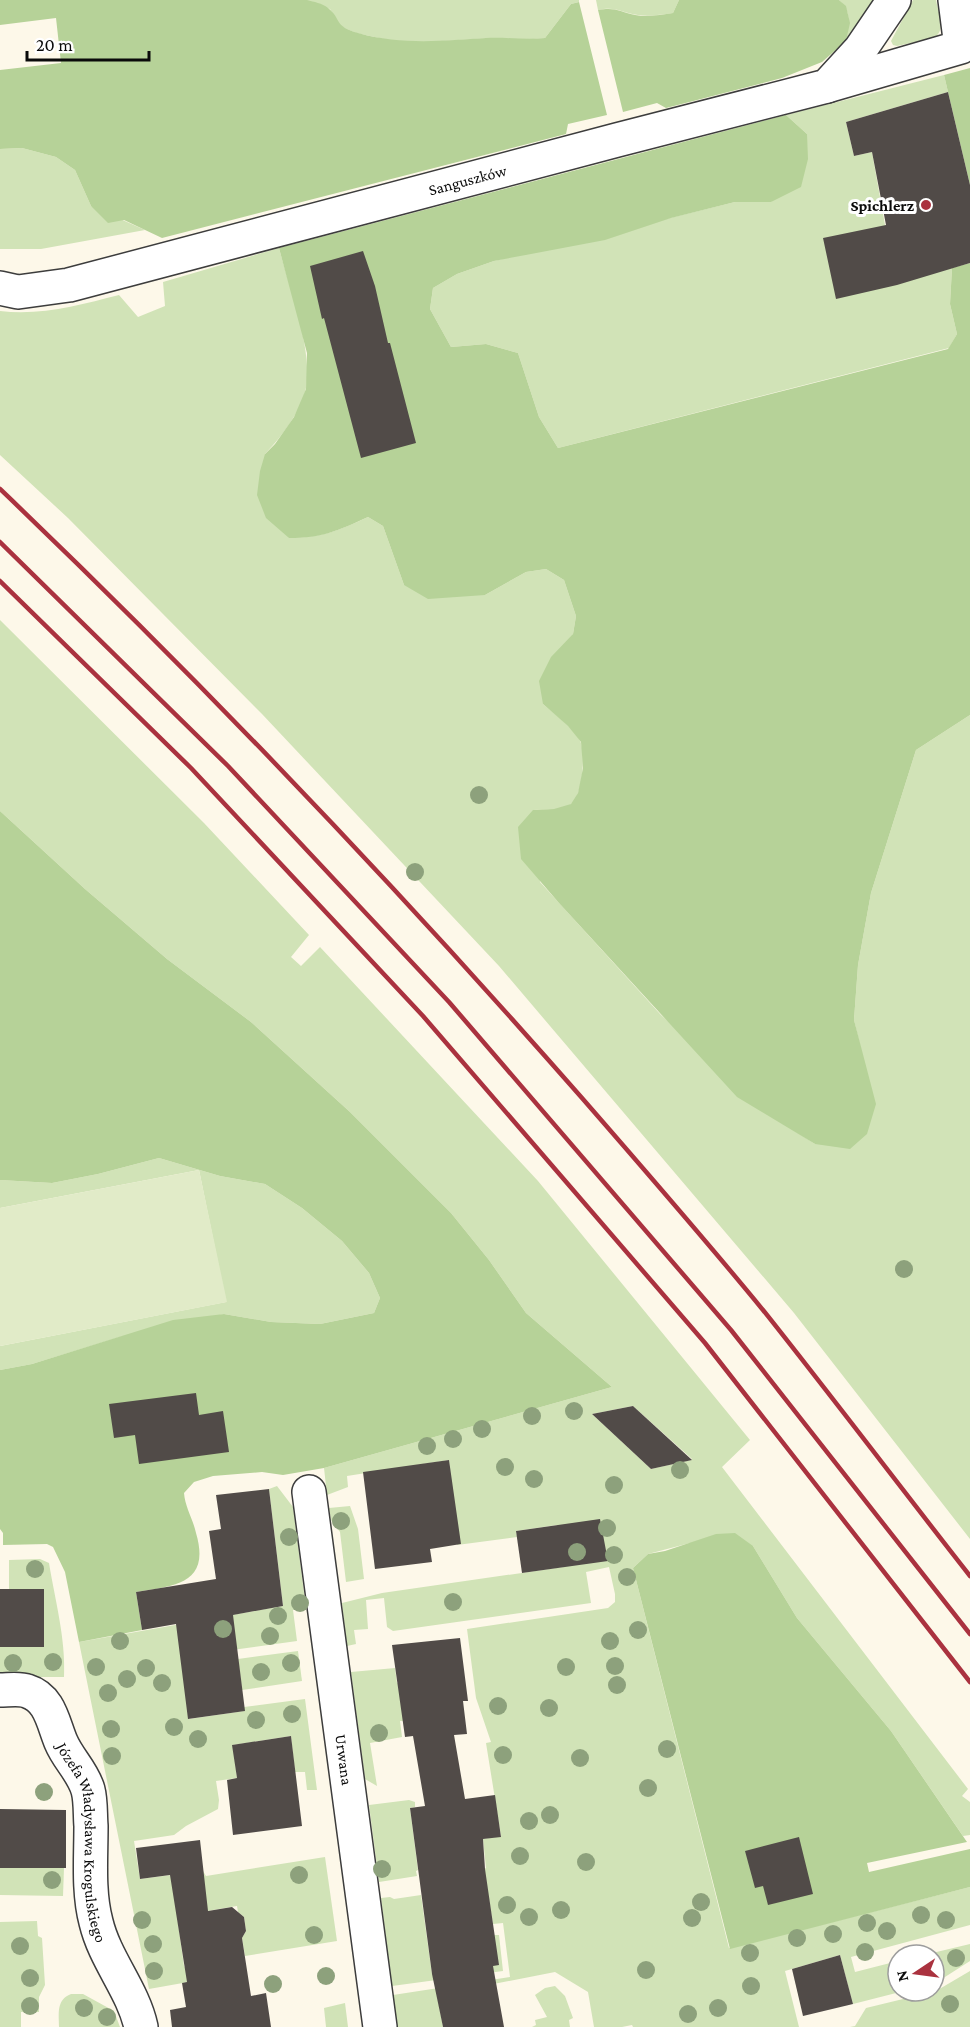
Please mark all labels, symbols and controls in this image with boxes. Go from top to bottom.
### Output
scale bar [27,24,148,62]
text: 20 m [36,35,73,55]
street label: Sanguszków [427,161,508,198]
place label: Spichlerz [851,197,915,214]
marker: Spichlerz [919,198,933,212]
street label: Urwana [333,1733,356,1787]
street label: Józefa Władysława Krogulskiego [52,1738,110,1945]
north arrow [886,1943,946,2003]
text: N [892,1969,911,1983]

